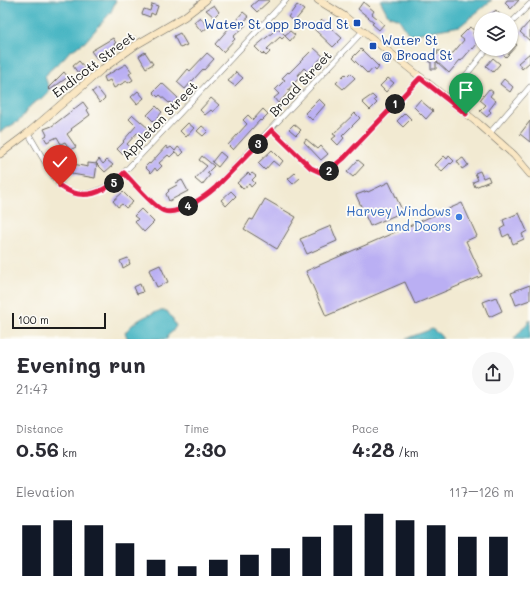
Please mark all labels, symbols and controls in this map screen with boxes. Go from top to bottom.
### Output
map controls [474,12,518,56]
button: layers [474,12,518,56]
place label: Water St opp Broad St [204,15,349,32]
marker: Water St opp Broad St [352,18,362,28]
street label: Endicott Street [48,27,138,101]
place label: Water St @ Broad St [381,31,453,63]
marker: Water St @ Broad St [368,41,378,51]
street label: Broad Street [265,46,335,120]
pin [449,73,483,114]
street label: Appleton Street [117,77,201,163]
icon: arrive [455,79,477,101]
pin: 1 [385,94,405,114]
text: 1 [393,96,397,111]
pin: 3 [248,134,268,154]
text: 3 [255,136,261,151]
pin [43,145,77,186]
icon: check [49,151,71,173]
pin: 2 [319,161,339,181]
text: 2 [326,163,332,178]
pin: 5 [104,173,124,193]
text: 5 [111,175,117,190]
pin: 4 [178,196,198,216]
text: 4 [185,198,191,213]
place label: Harvey Windows and Doors [346,202,451,234]
marker: Harvey Windows and Doors [454,212,464,222]
scale bar [12,311,106,330]
text: 100 m [18,312,49,327]
text: Evening run [16,350,146,379]
button: share [472,352,514,394]
text: 21:47 [16,380,48,397]
text: Distance [16,421,63,436]
text: Time [184,421,209,436]
text: Pace [352,421,379,436]
text: 0.56 [16,436,59,462]
text: 2:30 [184,436,226,462]
text: 4:28 [352,436,395,462]
text: km [59,445,77,460]
text: /km [395,445,419,460]
text: Elevation [16,483,74,500]
text: 117–126 m [449,483,514,500]

